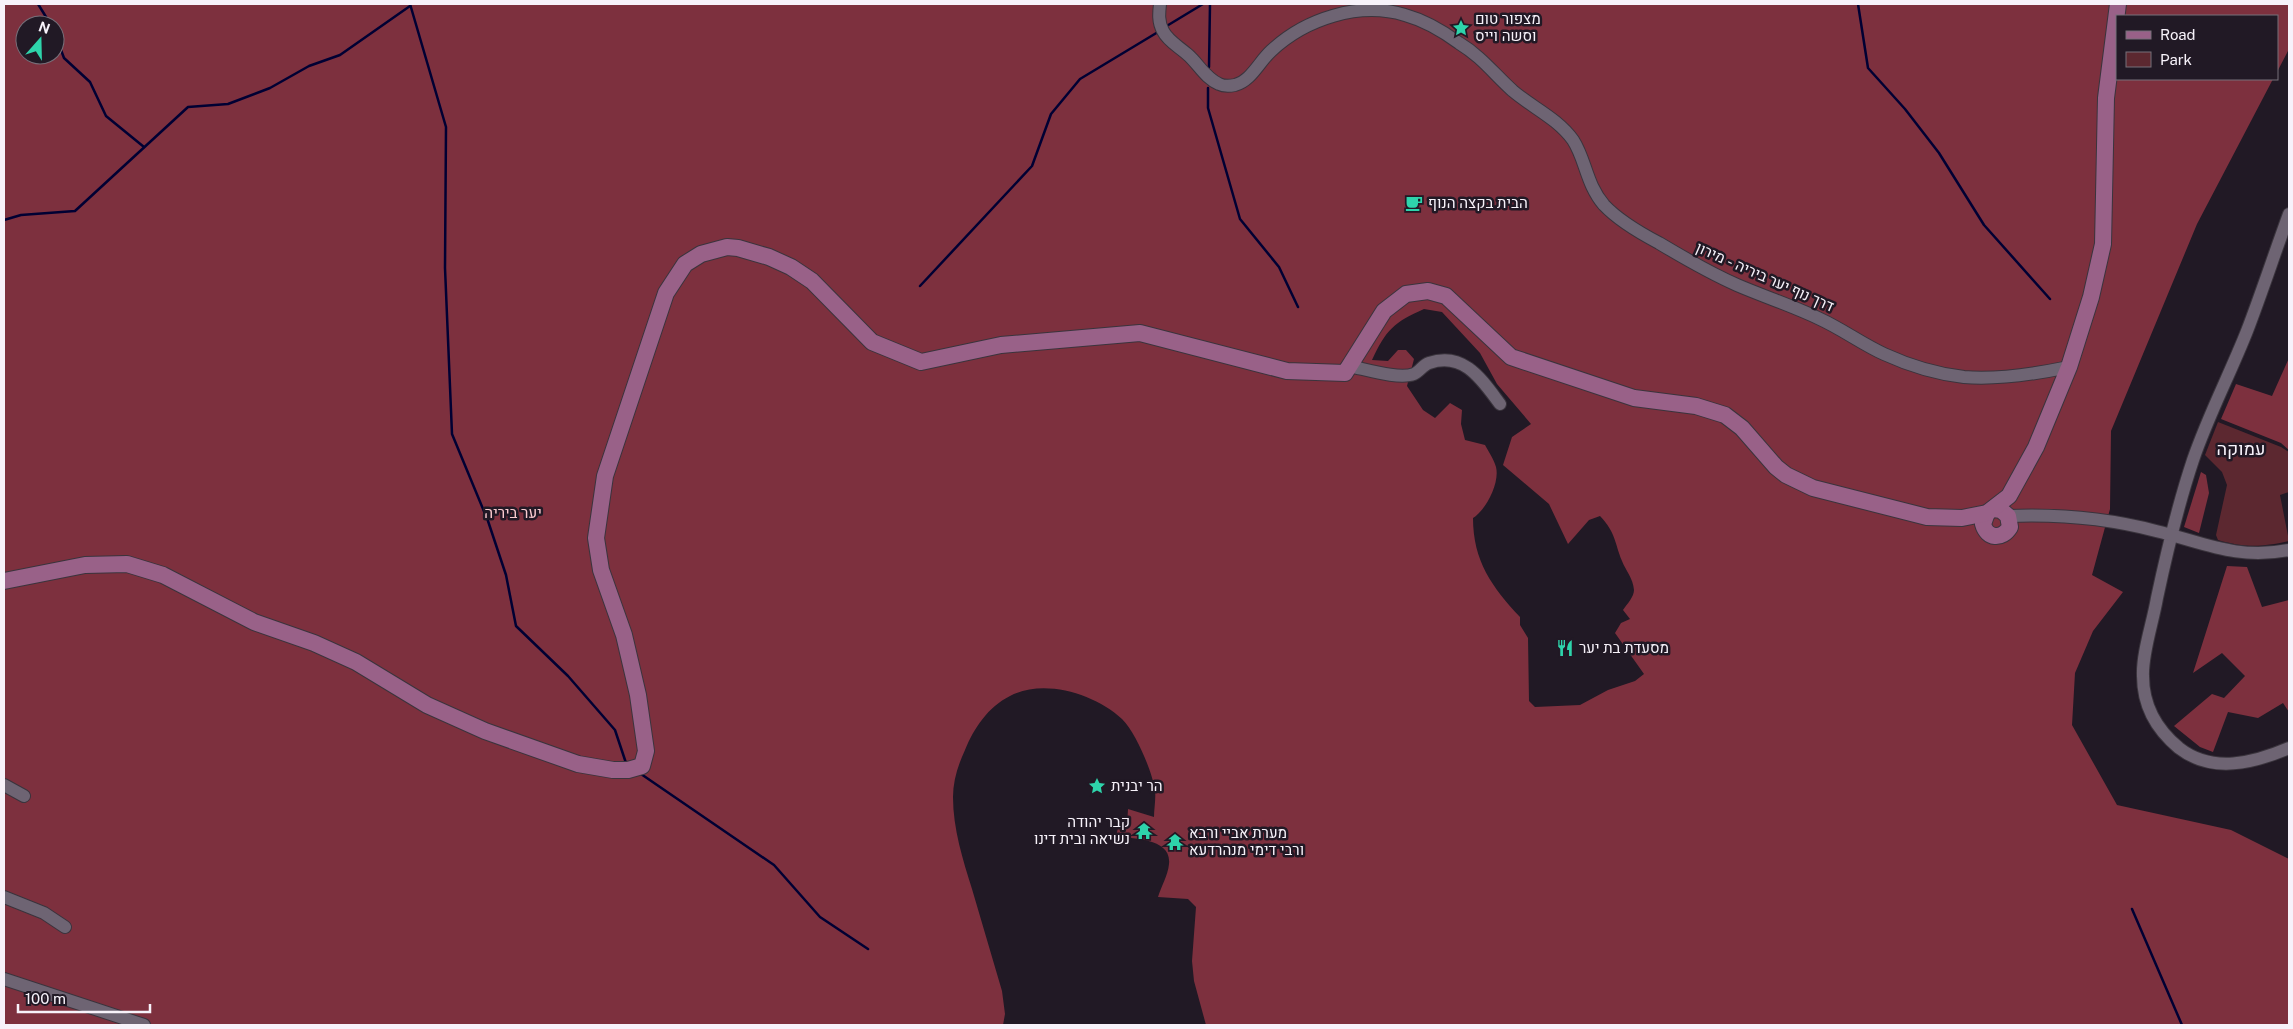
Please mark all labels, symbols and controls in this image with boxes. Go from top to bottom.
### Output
place label: מצפור טום וסשה וייס [1475,10,1541,44]
north arrow [15,15,65,65]
legend [2116,15,2278,80]
text: N [37,18,52,37]
place icon: מצפור טום וסשה וייס [1451,18,1471,38]
text: Road [2160,26,2196,43]
text: Park [2160,51,2192,68]
cafe icon: הבית בקצה הנוף [1404,193,1424,213]
place label: הבית בקצה הנוף [1428,194,1528,211]
street label: דרך נוף יער ביריה - מירון [1694,238,1837,315]
district label: עמוקה [2217,438,2265,459]
park label: יער ביריה [484,504,542,521]
restaurant icon: מסעדת בת יער [1555,638,1575,658]
place label: מסעדת בת יער [1579,639,1669,656]
place icon: הר יבנית [1087,776,1107,796]
place label: הר יבנית [1111,777,1163,794]
place label: קבר יהודה נשיאה ובית דינו [1034,813,1130,847]
temple icon: קבר יהודה נשיאה ובית דינו [1134,821,1154,841]
place label: מערת אביי ורבא ורבי דימי מנהרדעא [1189,824,1304,858]
temple icon: מערת אביי ורבא ורבי דימי מנהרדעא [1165,832,1185,852]
scale bar [18,982,150,1014]
text: 100 m [25,990,66,1007]

